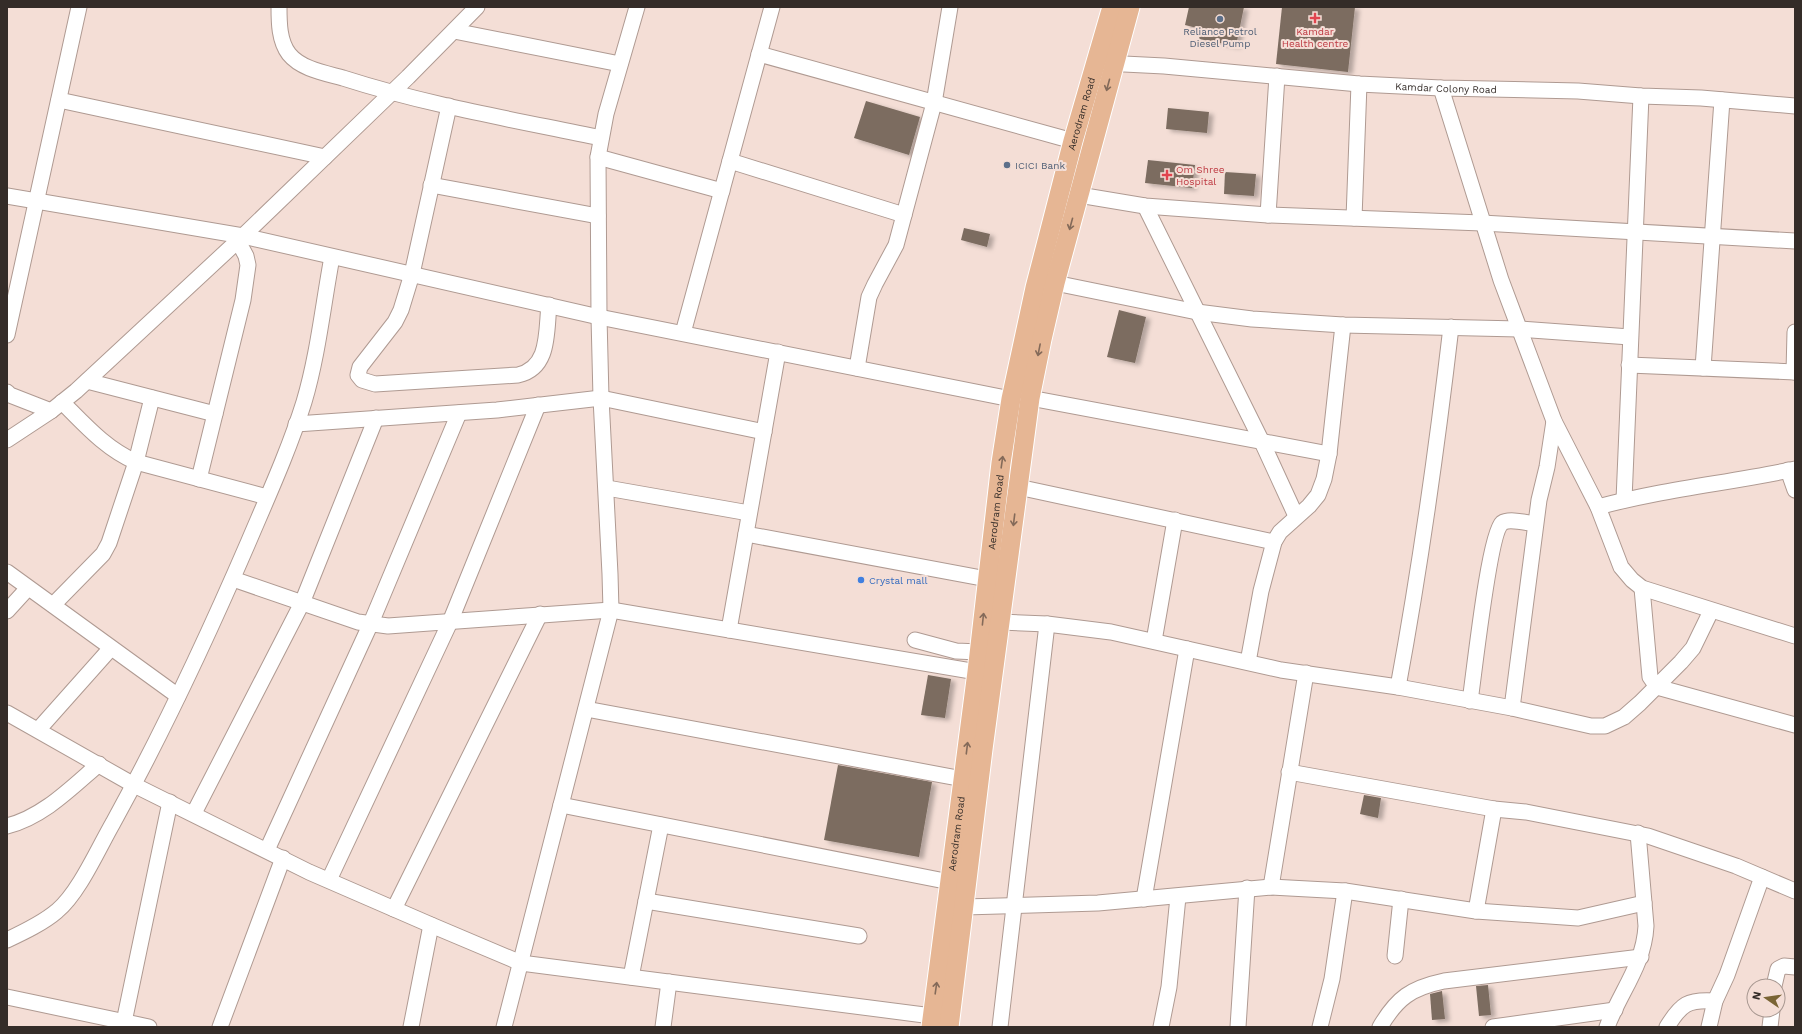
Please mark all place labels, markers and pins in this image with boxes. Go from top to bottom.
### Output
marker: Kamdar Health centre [1309,12,1321,24]
marker: Reliance Petrol Diesel Pump [1215,14,1225,24]
place label: Reliance Petrol Diesel Pump [1183,26,1257,49]
place label: Kamdar Health centre [1282,26,1349,49]
marker: ICICI Bank [1002,160,1012,170]
place label: ICICI Bank [1015,160,1065,171]
place label: Om Shree Hospital [1176,164,1225,187]
marker: Om Shree Hospital [1161,169,1173,181]
marker: Crystal mall [856,575,866,585]
place label: Crystal mall [869,575,928,586]

